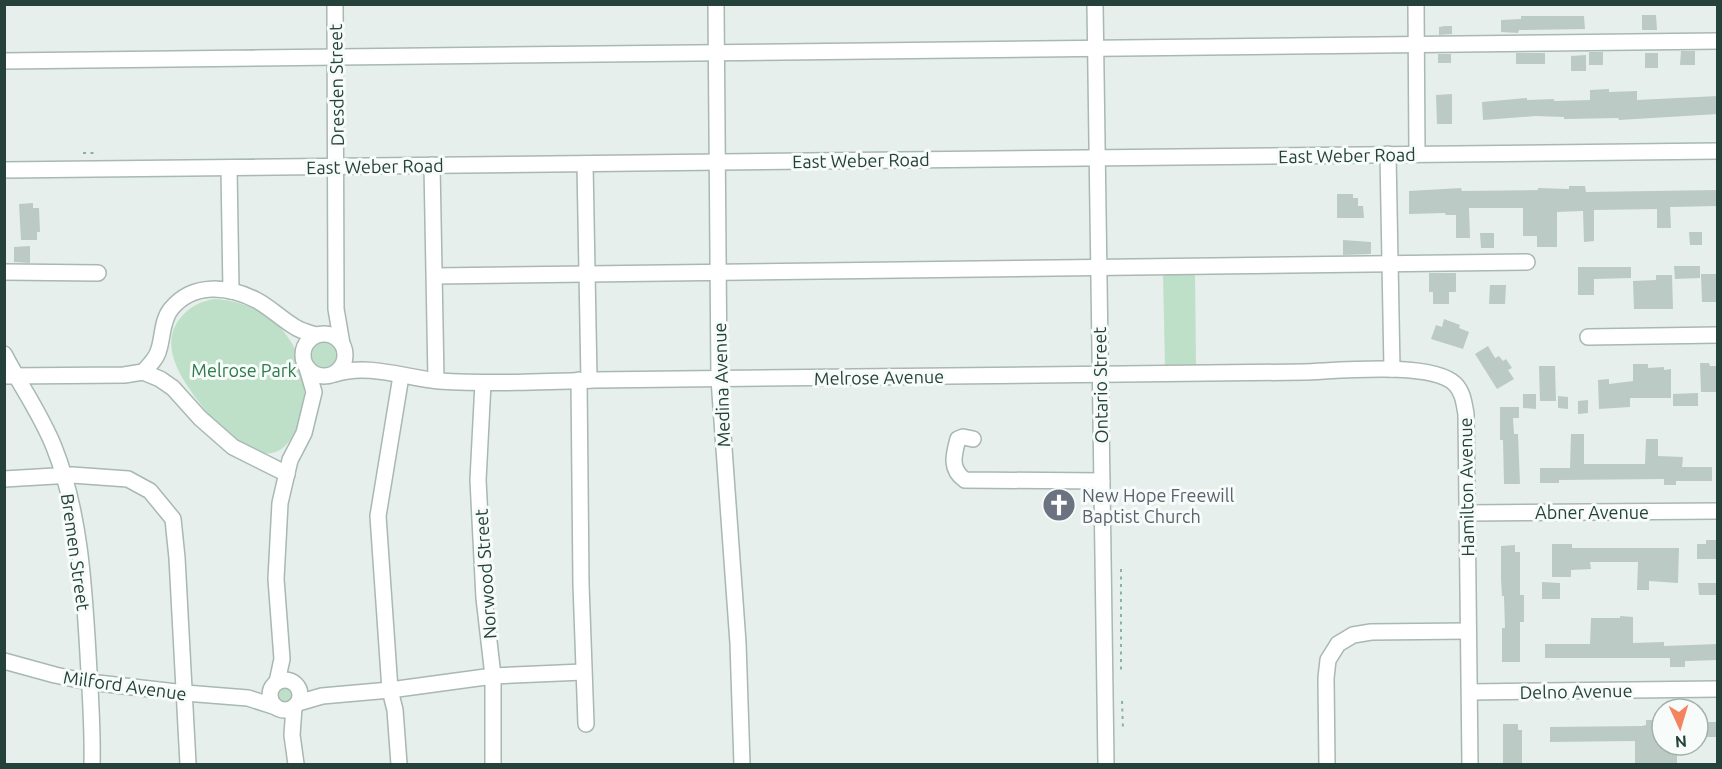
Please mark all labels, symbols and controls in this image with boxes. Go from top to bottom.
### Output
street label: Dresden Street [325,24,347,146]
street label: East Weber Road [1278,144,1416,166]
street label: East Weber Road [792,149,930,171]
street label: East Weber Road [306,155,444,177]
street label: Medina Avenue [709,322,733,448]
street label: Ontario Street [1089,327,1111,443]
park label: Melrose Park [191,360,297,380]
street label: Melrose Avenue [814,366,944,388]
street label: Hamilton Avenue [1455,417,1477,557]
place label: New Hope Freewill Baptist Church [1082,485,1234,526]
church icon: New Hope Freewill Baptist Church [1041,487,1077,523]
street label: Bremen Street [58,492,94,612]
street label: Abner Avenue [1535,502,1649,522]
street label: Norwood Street [470,508,500,640]
street label: Milford Avenue [62,666,188,704]
street label: Delno Avenue [1519,680,1633,702]
north arrow [1650,697,1710,757]
text: N [1674,733,1688,751]

